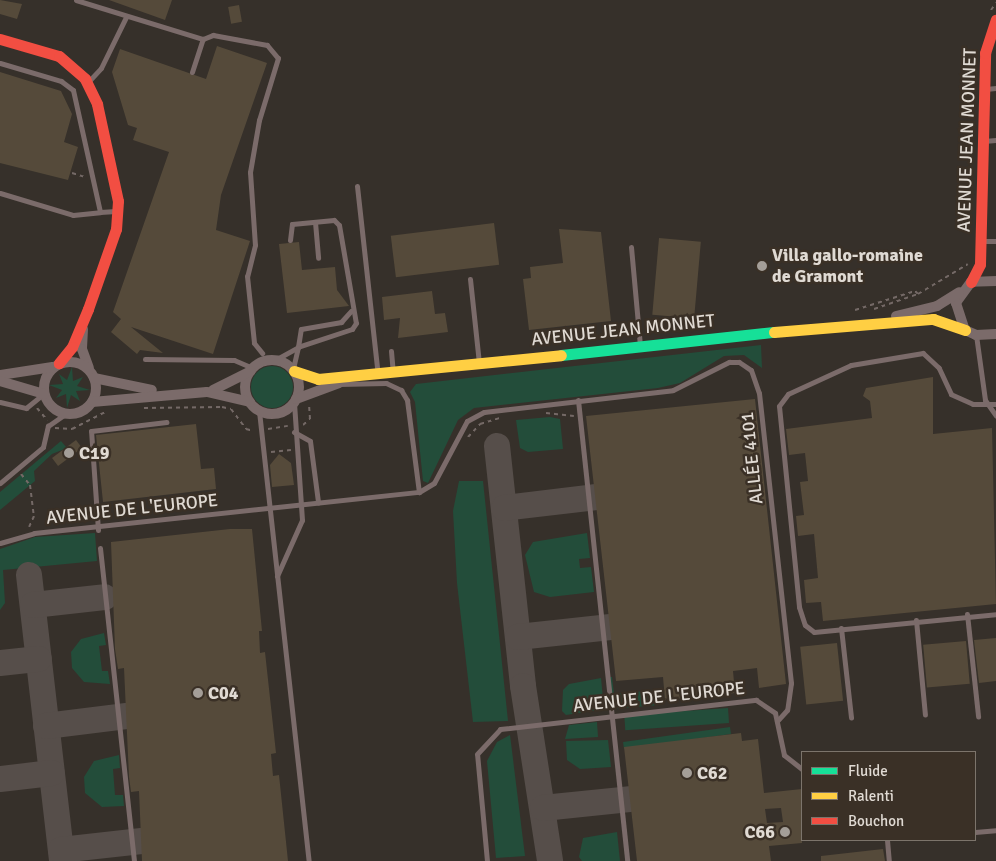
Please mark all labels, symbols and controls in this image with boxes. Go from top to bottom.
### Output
street label: AVENUE JEAN MONNET [953,47,981,233]
place label: Villa gallo-romaine de Gramont [772,245,923,288]
marker: Villa gallo-romaine de Gramont [756,260,768,272]
street label: AVENUE JEAN MONNET [530,310,716,350]
street label: ALLÉE 4101 [736,411,768,505]
place label: C19 [79,442,109,464]
marker: C19 [63,447,75,459]
street label: AVENUE DE L'EUROPE [45,489,219,529]
street label: AVENUE DE L'EUROPE [572,677,746,717]
place label: C04 [208,682,238,704]
marker: C04 [192,687,204,699]
legend [801,751,976,841]
place label: C62 [697,762,727,784]
text: Fluide [848,762,888,780]
marker: C62 [681,767,693,779]
text: Ralenti [848,787,894,805]
text: Bouchon [848,812,904,830]
place label: C66 [745,821,775,843]
marker: C66 [779,826,791,838]

